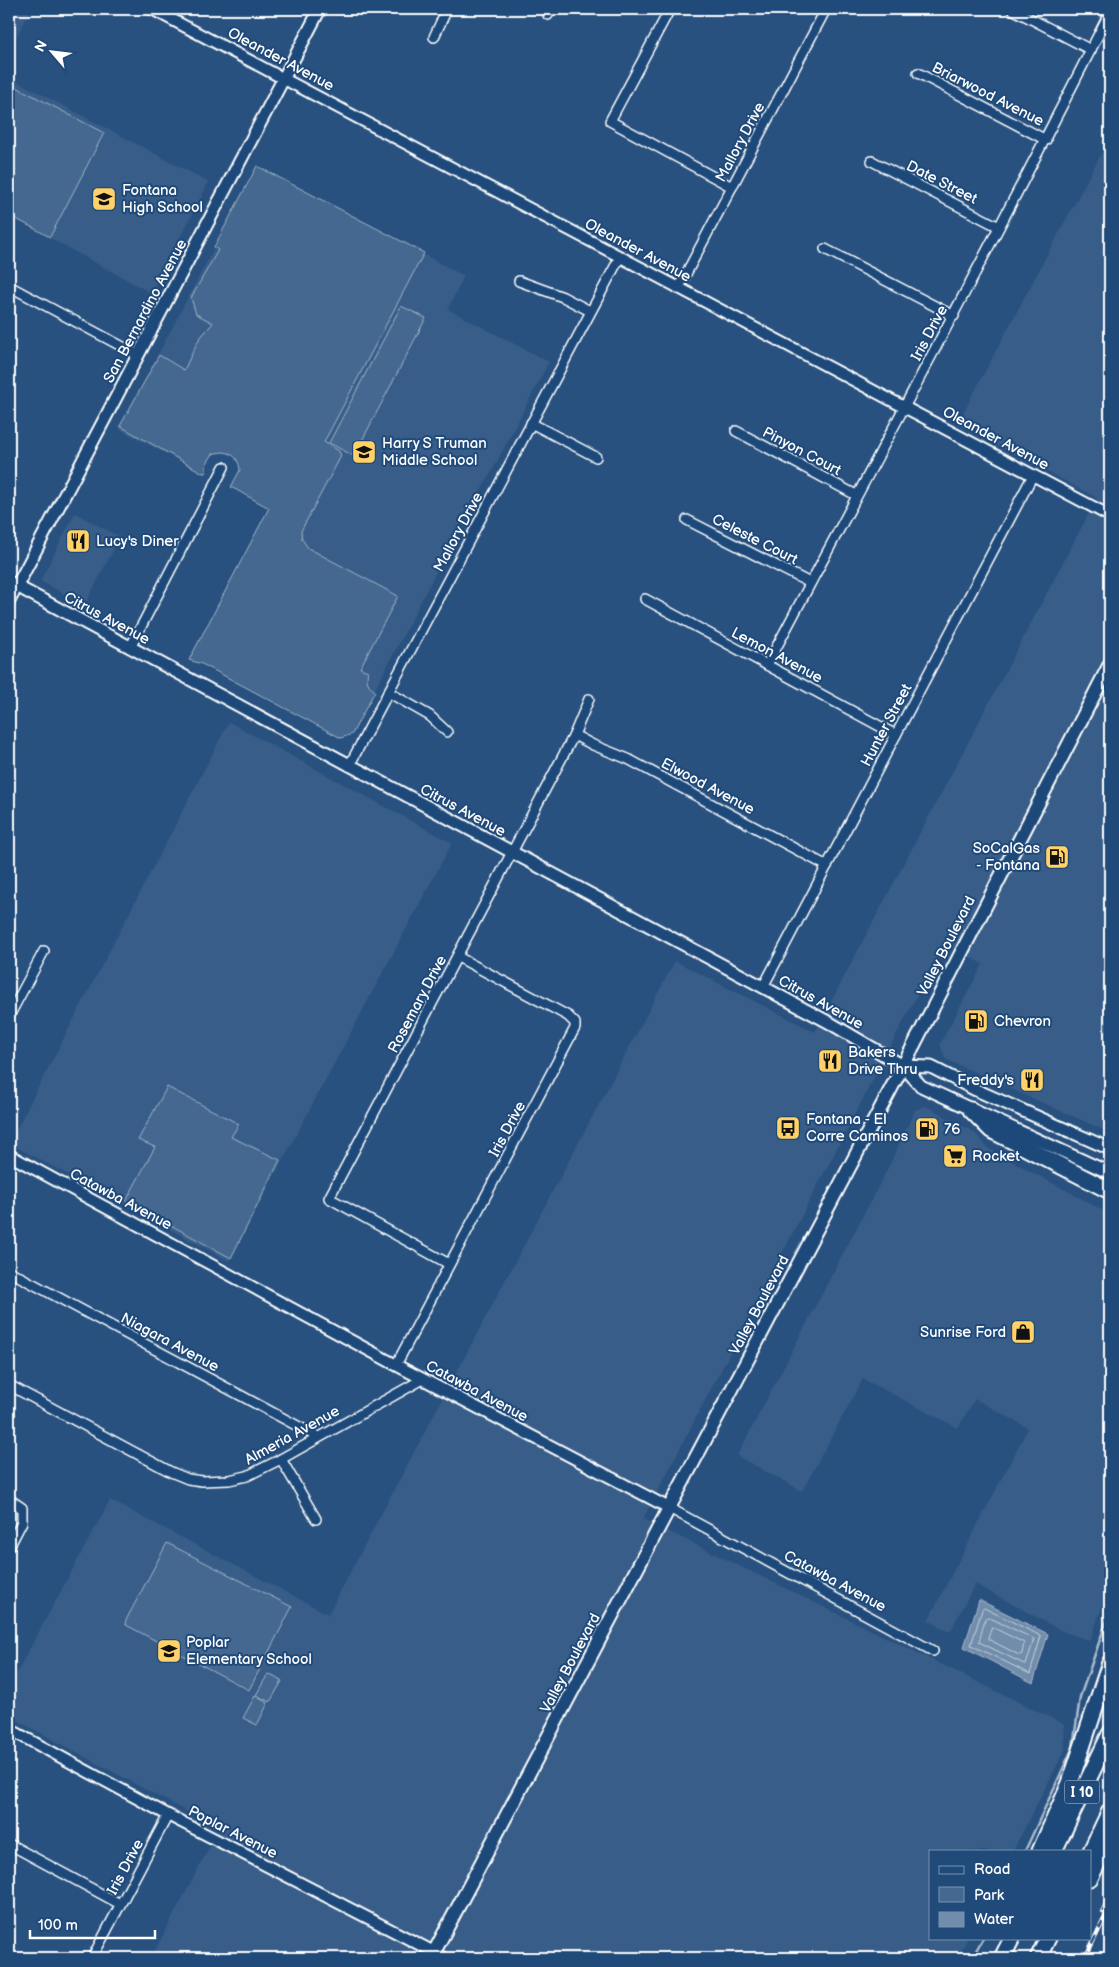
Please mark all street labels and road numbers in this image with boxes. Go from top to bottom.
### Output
street label: Oleander Avenue [224,23,337,96]
street label: Briarwood Avenue [929,58,1047,131]
street label: Mallory Drive [711,99,769,185]
street label: Date Street [903,156,981,209]
street label: Oleander Avenue [581,214,694,287]
street label: San Bernardino Avenue [99,236,191,386]
street label: Iris Drive [907,302,952,364]
street label: Oleander Avenue [939,402,1052,475]
street label: Pinyon Court [759,423,845,480]
street label: Mallory Drive [429,489,487,575]
street label: Celeste Court [709,510,801,569]
street label: Citrus Avenue [61,588,153,649]
street label: Lemon Avenue [728,623,826,688]
street label: Hunter Street [857,680,916,770]
street label: Elwood Avenue [658,754,758,819]
street label: Citrus Avenue [417,780,509,841]
street label: Valley Boulevard [913,893,980,1000]
street label: Rosemary Drive [384,952,451,1056]
street label: Citrus Avenue [775,971,867,1034]
street label: Iris Drive [485,1098,530,1160]
street label: Catawba Avenue [66,1164,175,1234]
street label: Valley Boulevard [725,1252,794,1358]
street label: Niagara Avenue [117,1309,222,1376]
street label: Catawba Avenue [422,1356,531,1426]
street label: Almeria Avenue [241,1401,343,1469]
street label: Catawba Avenue [780,1546,889,1616]
street label: Valley Boulevard [536,1610,605,1716]
road number: I 10 [1064,1780,1100,1804]
street label: Poplar Avenue [185,1802,281,1863]
street label: Iris Drive [103,1836,148,1898]

